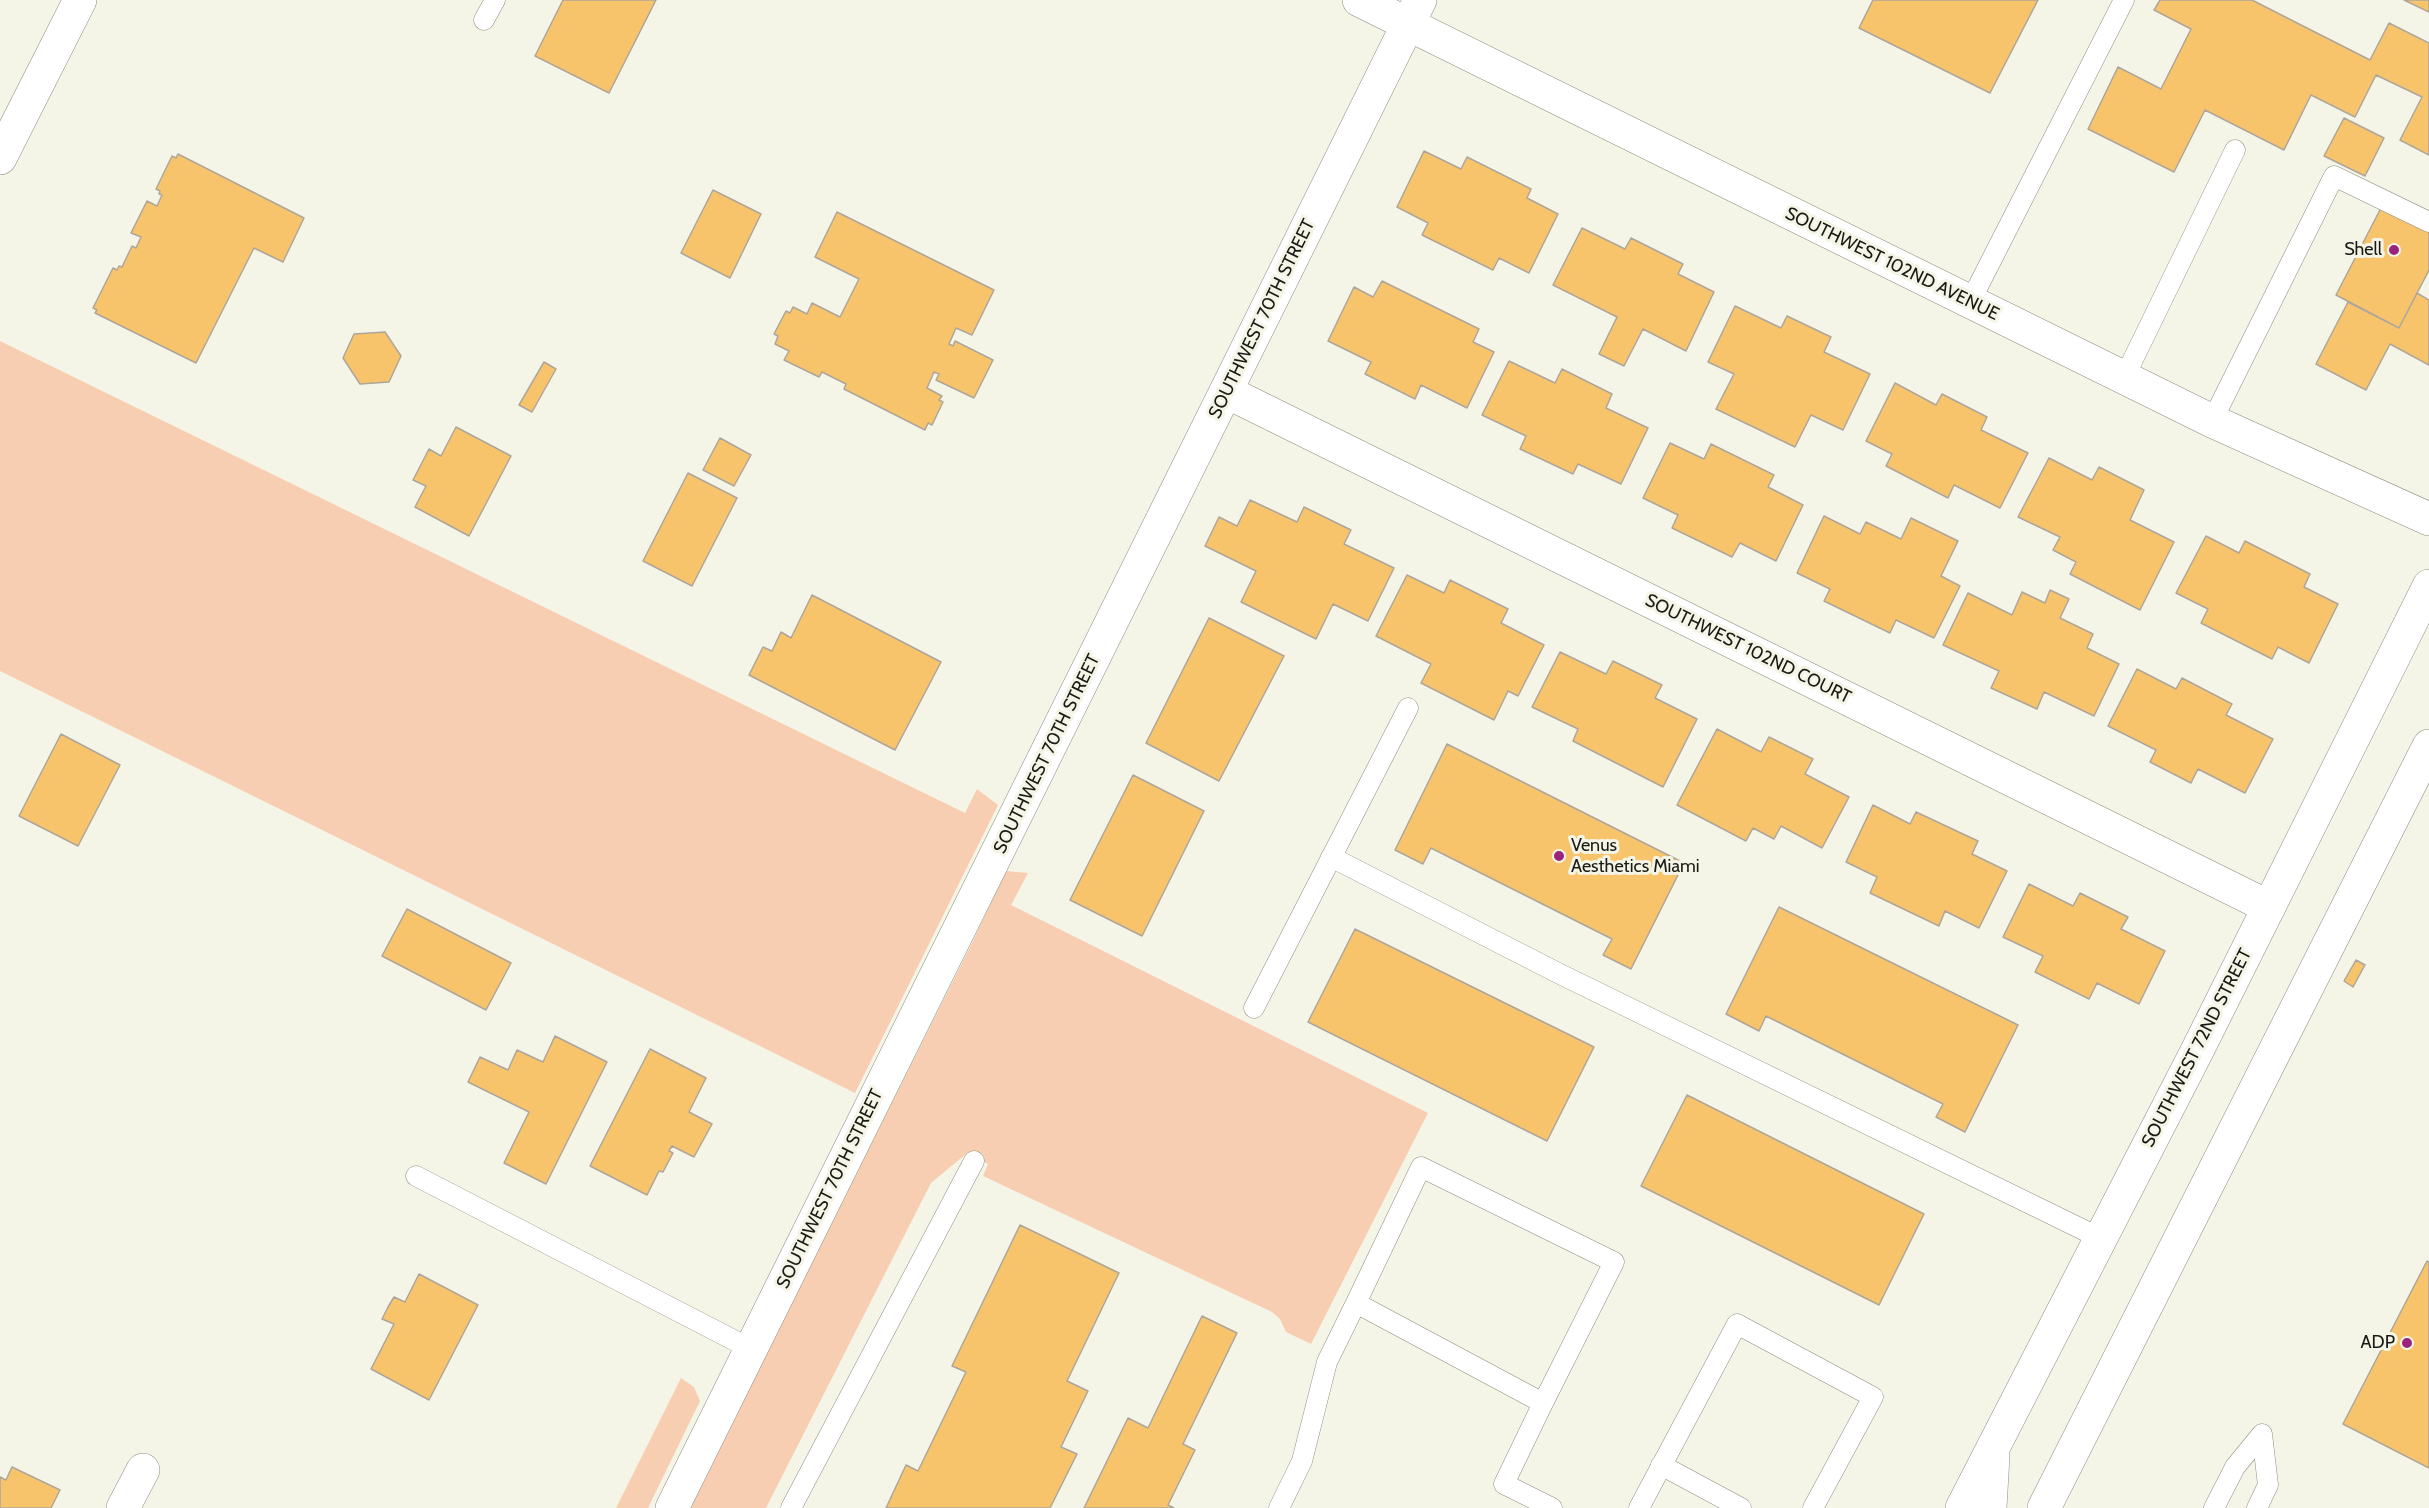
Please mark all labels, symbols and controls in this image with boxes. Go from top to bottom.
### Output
street label: SOUTHWEST 102ND AVENUE [1781,203,2003,325]
street label: SOUTHWEST 70TH STREET [1204,216,1320,422]
place label: Shell [2344,239,2382,261]
marker: Shell [2387,243,2401,257]
street label: SOUTHWEST 102ND COURT [1641,590,1855,708]
street label: SOUTHWEST 70TH STREET [989,651,1105,857]
place label: Venus Aesthetics Miami [1571,835,1700,878]
marker: Venus Aesthetics Miami [1552,849,1566,863]
street label: SOUTHWEST 72ND STREET [2138,945,2256,1151]
street label: SOUTHWEST 70TH STREET [772,1086,888,1292]
place label: ADP [2361,1332,2395,1354]
marker: ADP [2400,1336,2414,1350]

